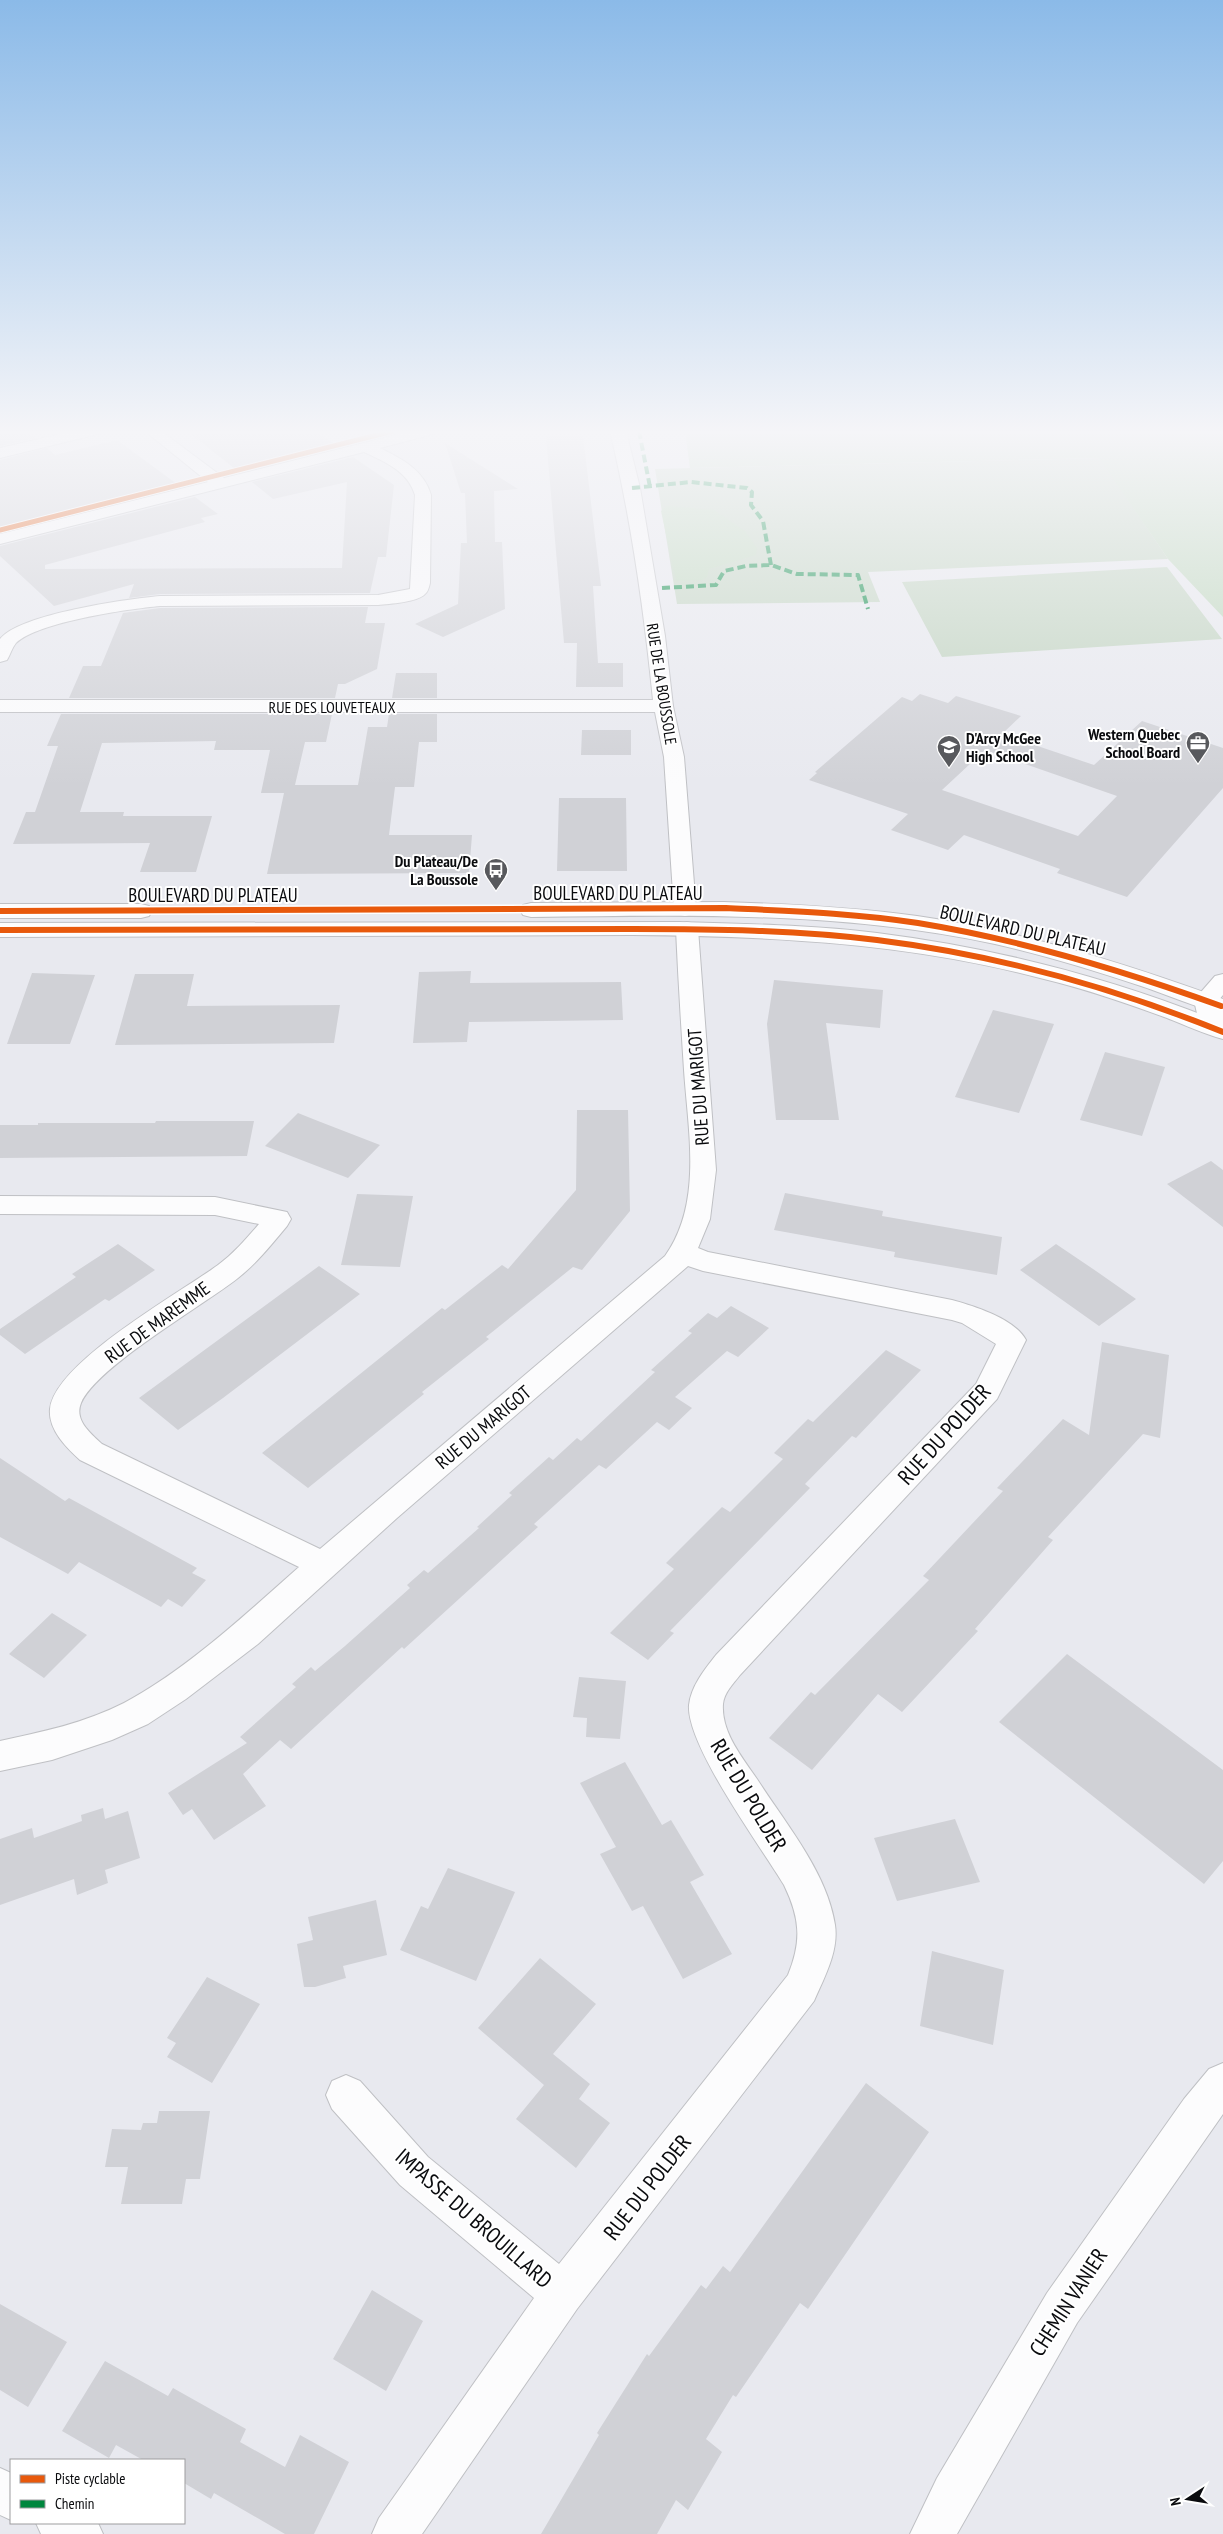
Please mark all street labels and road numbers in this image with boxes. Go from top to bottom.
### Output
street label: RUE DE LA BOUSSOLE [643,622,681,746]
street label: RUE DES LOUVETEAUX [269,697,395,717]
street label: BOULEVARD DU PLATEAU [533,881,703,905]
street label: BOULEVARD DU PLATEAU [128,883,298,907]
street label: BOULEVARD DU PLATEAU [938,899,1108,961]
street label: RUE DU MARIGOT [682,1027,714,1146]
street label: RUE DE MAREMME [100,1276,214,1368]
street label: RUE DU POLDER [891,1378,997,1490]
street label: RUE DU MARIGOT [430,1380,536,1474]
street label: RUE DU POLDER [704,1734,794,1856]
street label: RUE DU POLDER [597,2129,697,2245]
street label: IMPASSE DU BROUILLARD [390,2142,558,2294]
street label: CHEMIN VANIER [1023,2243,1113,2361]

